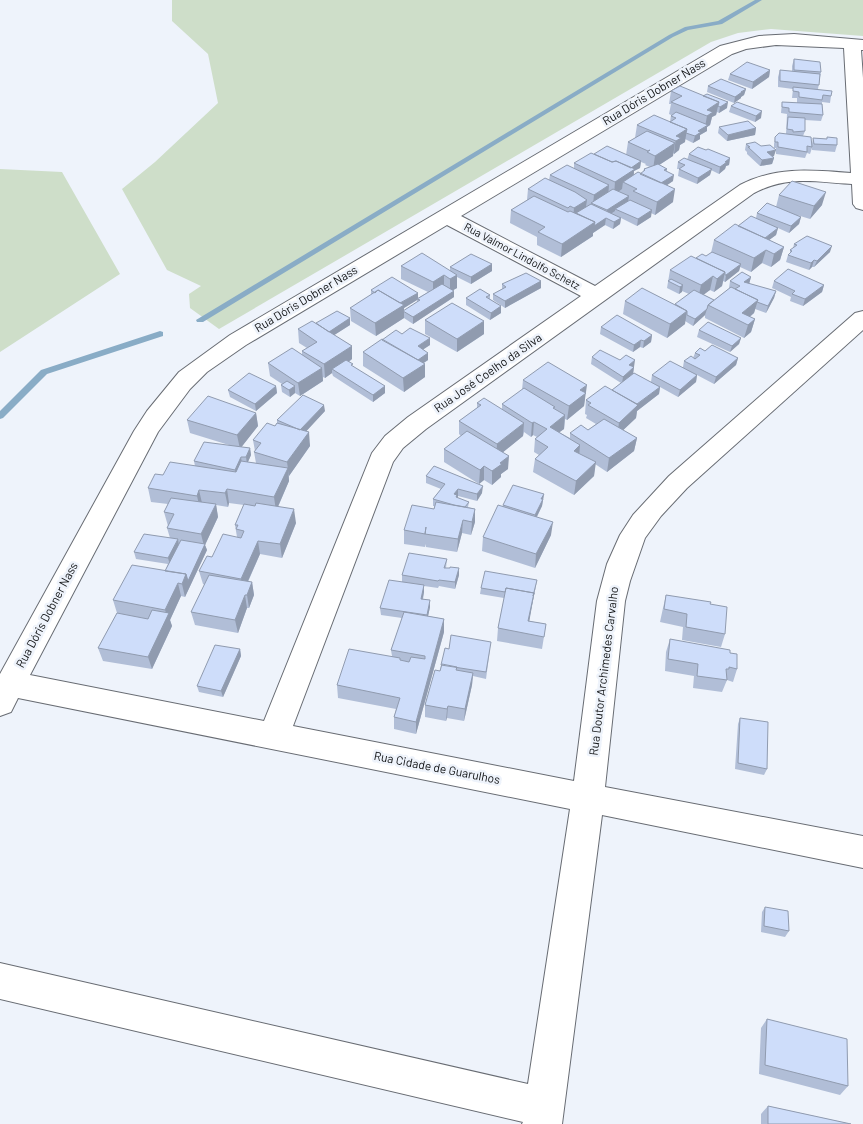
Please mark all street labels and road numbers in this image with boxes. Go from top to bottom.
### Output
street label: Rua Dóris Dobner Nass [600,55,708,127]
street label: Rua Valmor Lindolfo Schetz [462,219,583,292]
street label: Rua Dóris Dobner Nass [252,262,360,334]
street label: Rua José Coelho da Silva [431,330,544,415]
street label: Rua Dóris Dobner Nass [12,559,80,670]
street label: Rua Doutor Archimedes Carvalho [586,586,620,756]
street label: Rua Cidade de Guarulhos [373,748,502,786]

